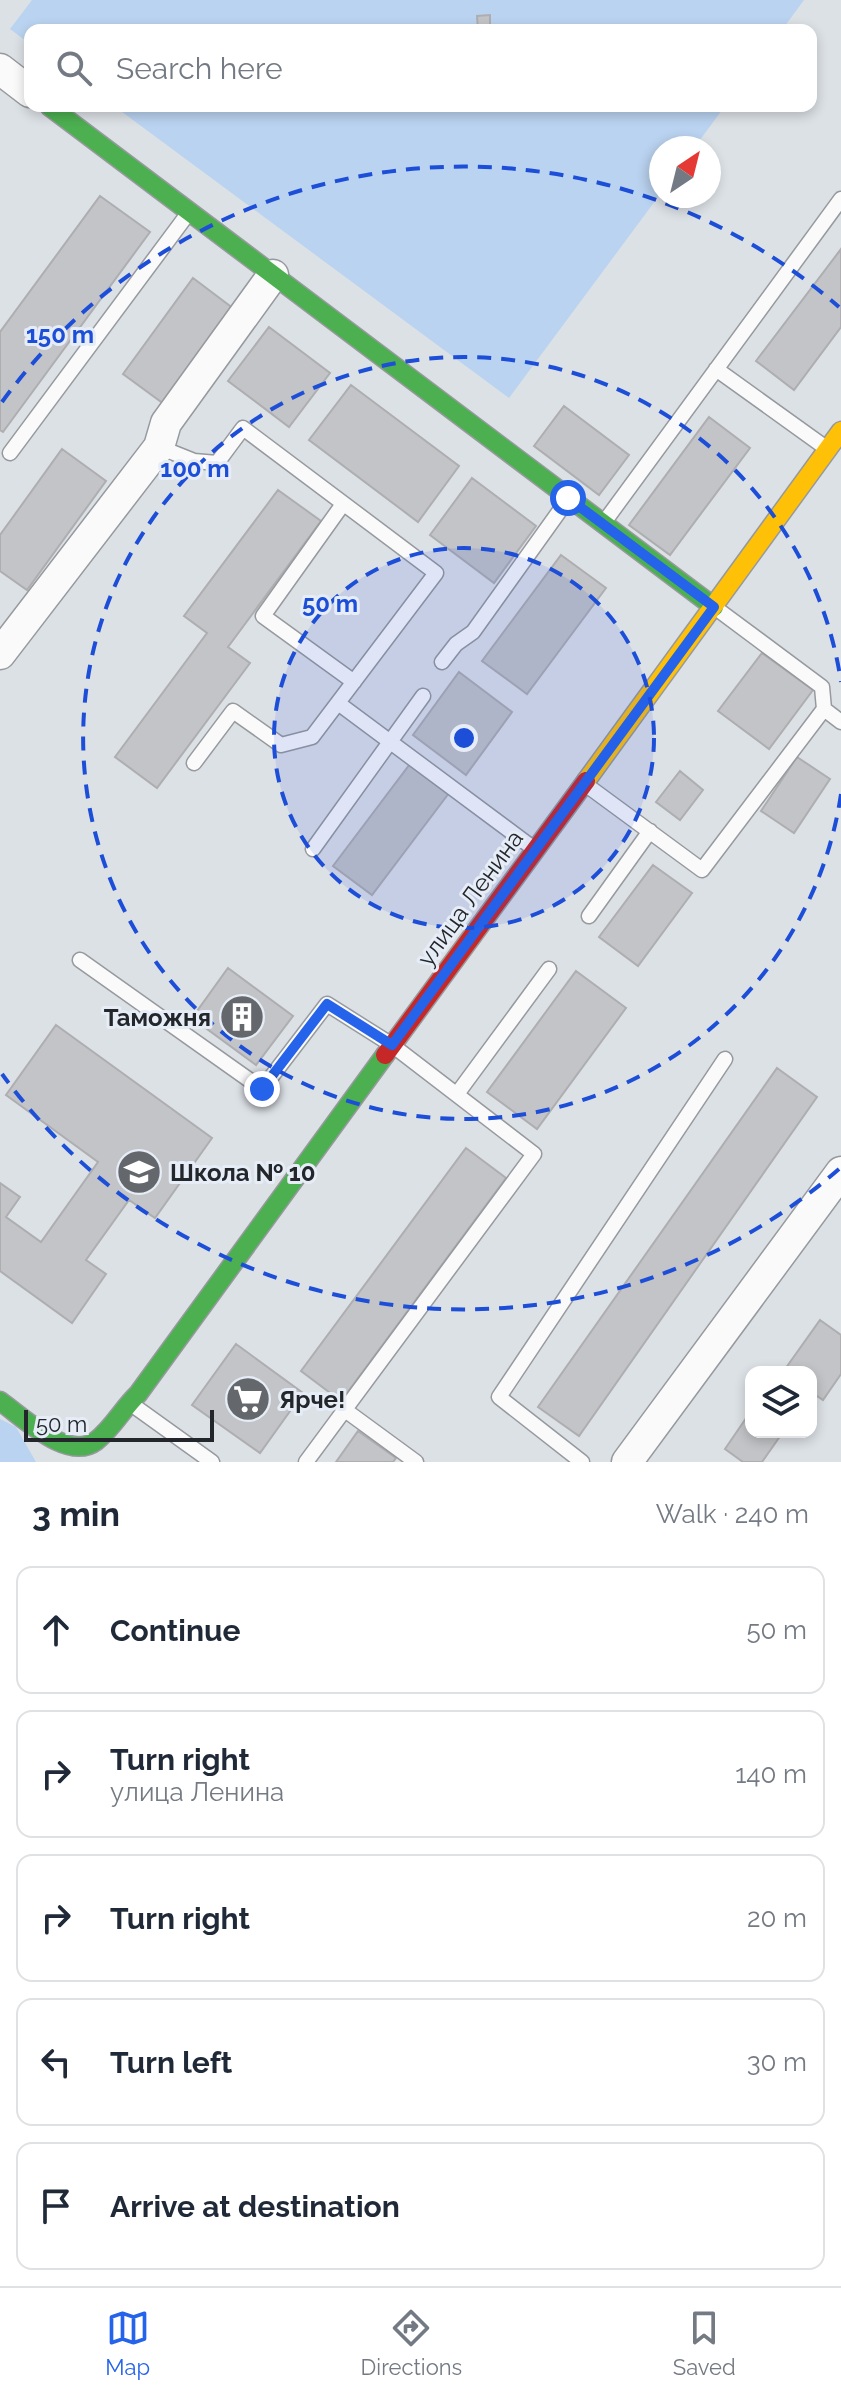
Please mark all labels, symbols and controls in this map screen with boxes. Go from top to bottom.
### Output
search box [24,24,817,112]
icon: search [52,46,96,90]
text: Search here [116,51,283,86]
north arrow [649,136,721,208]
text: 150 m [26,320,94,349]
text: 100 m [160,454,230,483]
route start [550,480,586,516]
text: 50 m [302,589,358,618]
centre of rings [450,724,478,752]
street label: улица Ленина [411,824,529,972]
building icon: Таможня [218,993,266,1041]
place label: Таможня [104,1003,211,1032]
route end [244,1071,280,1107]
school or university icon: Школа № 10 [115,1148,163,1196]
place label: Школа № 10 [170,1158,315,1187]
map controls [745,1366,817,1438]
button: layers [745,1366,817,1438]
supermarket icon: Ярче! [224,1375,272,1423]
place label: Ярче! [279,1385,345,1414]
scale bar [24,1406,214,1442]
text: 50 m [36,1411,87,1437]
text: 3 min [32,1494,120,1534]
text: Walk · 240 m [656,1499,809,1529]
icon: ahead [34,1608,78,1652]
text: Continue [110,1613,241,1648]
text: 50 m [746,1615,807,1645]
text: Turn right [110,1742,250,1777]
icon: right [34,1752,78,1796]
text: 140 m [735,1759,807,1789]
text: улица Ленина [110,1777,284,1807]
icon: right [34,1896,78,1940]
text: Turn right [110,1901,250,1936]
text: 20 m [747,1903,807,1933]
icon: left [34,2040,78,2084]
text: Turn left [110,2045,232,2080]
text: 30 m [747,2047,807,2077]
icon: arrive [34,2184,78,2228]
text: Arrive at destination [110,2189,400,2224]
tab: Map [105,2306,150,2380]
tab: Directions [361,2306,462,2380]
tab: Saved [673,2306,736,2380]

